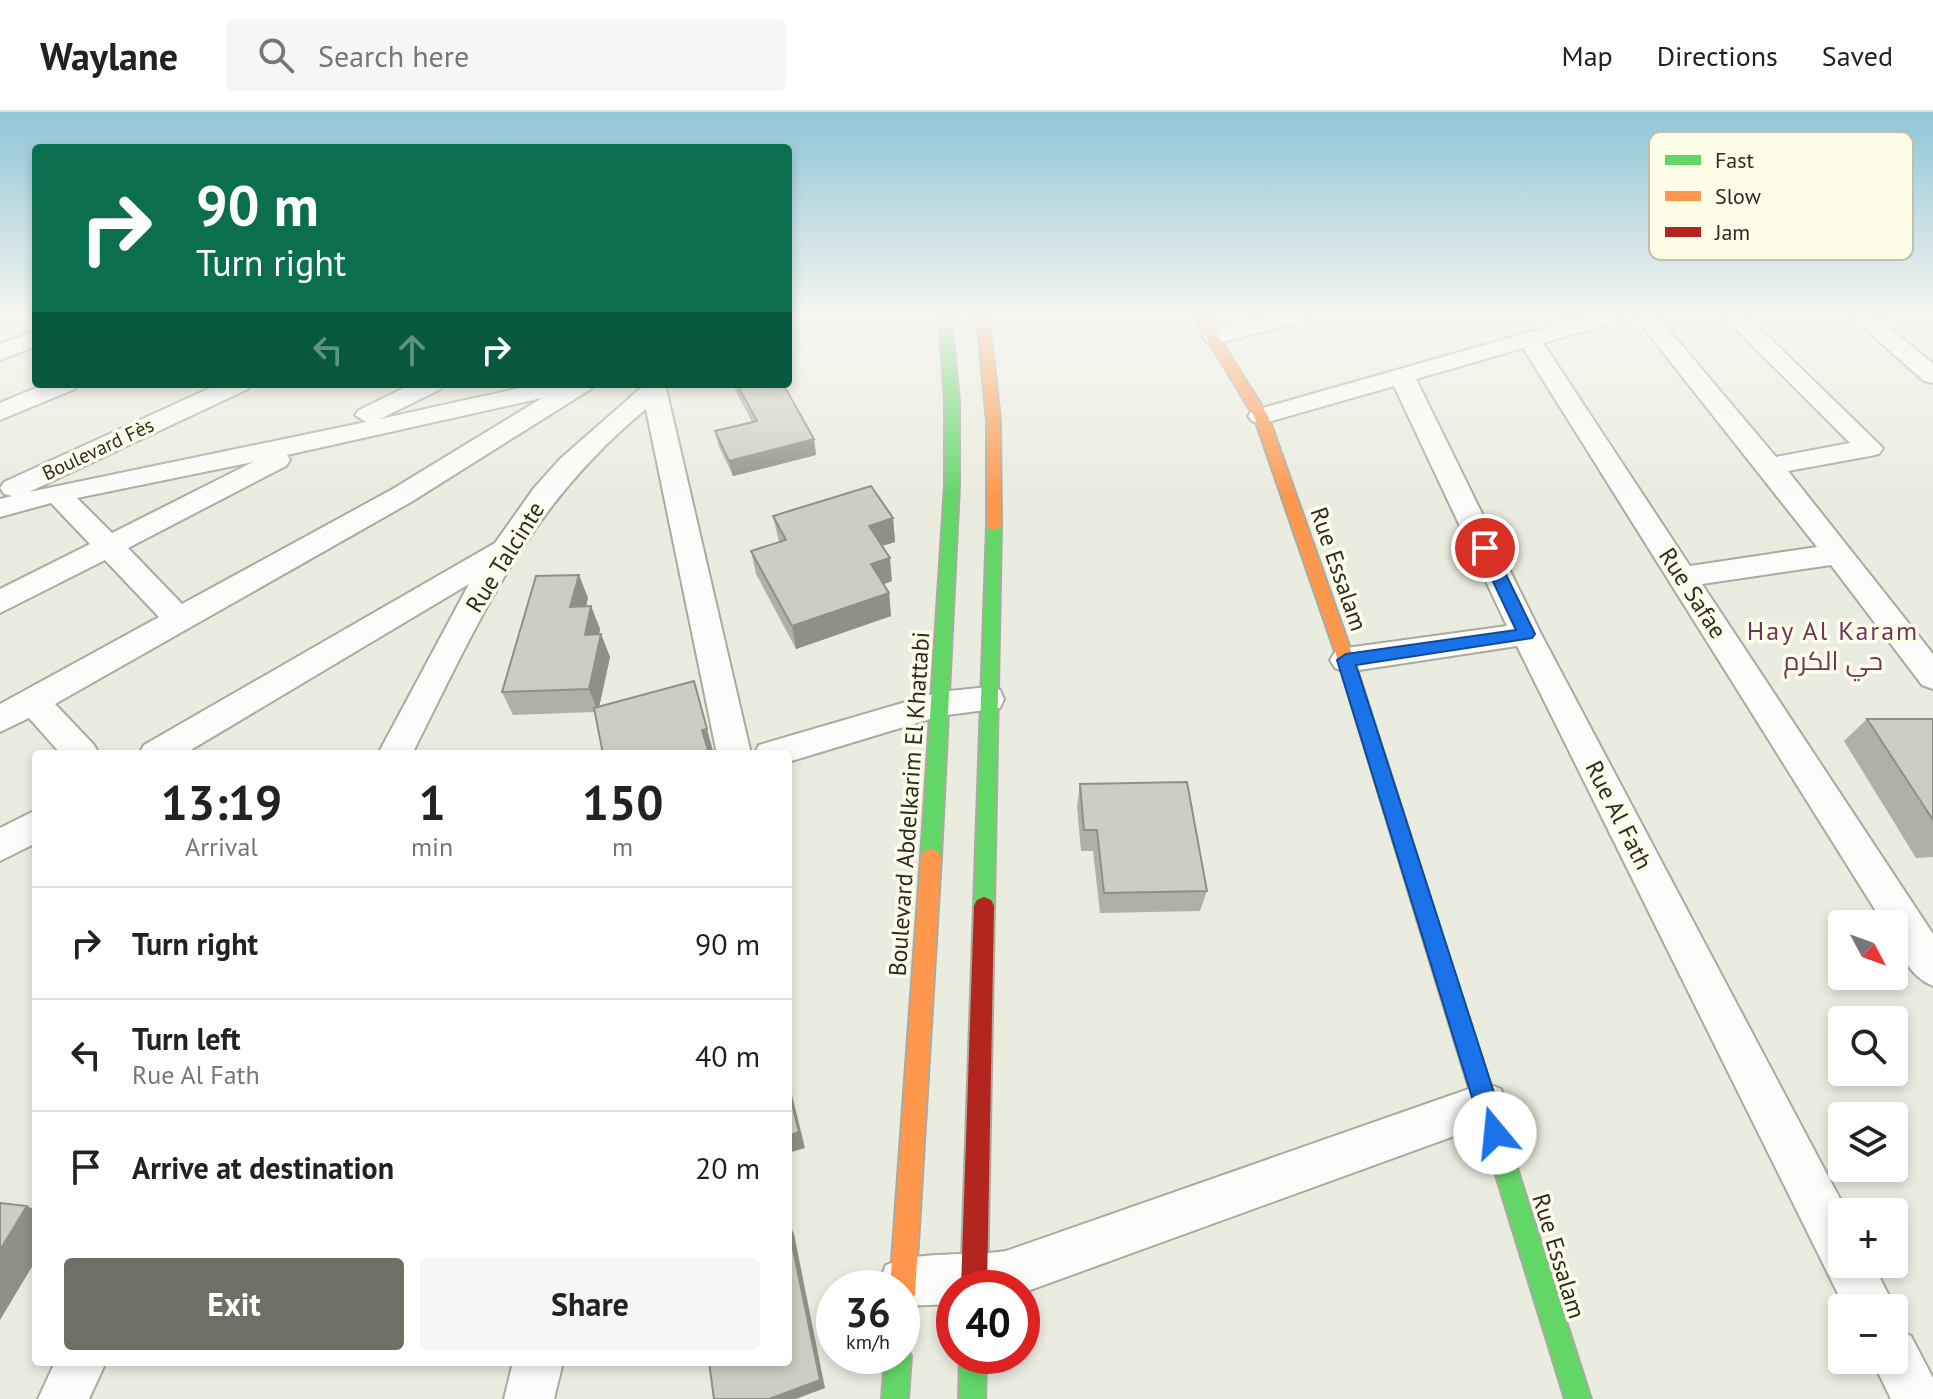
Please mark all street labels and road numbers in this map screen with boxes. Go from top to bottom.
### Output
street label: Boulevard Fès [38,412,158,486]
street label: Rue Talcinte [459,496,551,618]
street label: Rue Essalam [1303,503,1375,635]
street label: Rue Safae [1652,542,1734,644]
street label: Boulevard Abdelkarim El Khattabi [881,631,937,977]
street label: Rue Al Fath [1578,755,1660,875]
street label: Rue Essalam [1525,1190,1593,1322]

